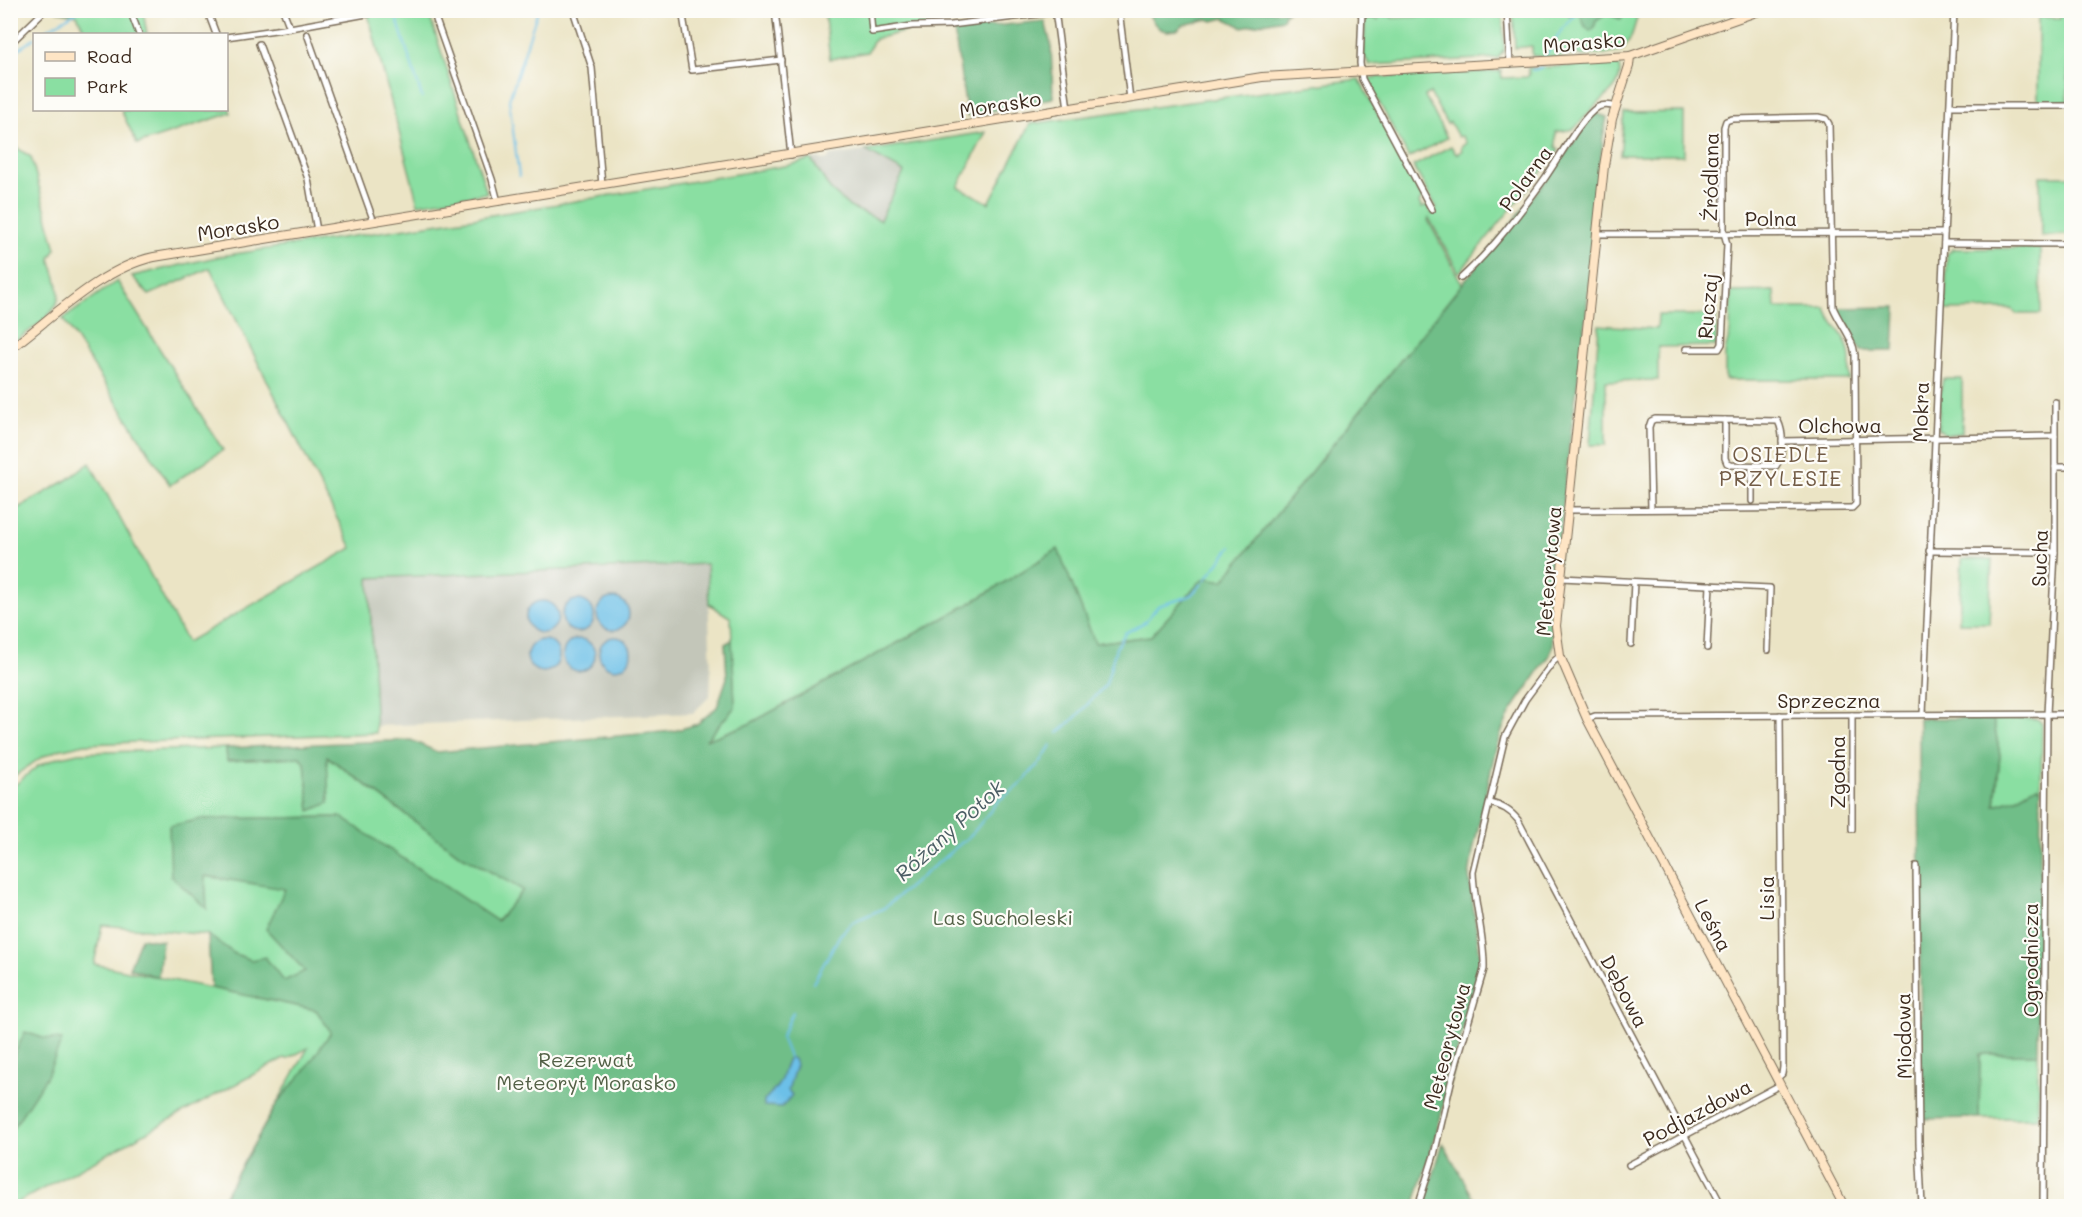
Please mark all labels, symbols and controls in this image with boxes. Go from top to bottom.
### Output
street label: Morasko [1542,25,1626,59]
legend [33,33,228,111]
text: Road [87,44,132,68]
text: Park [87,74,128,98]
street label: Morasko [957,85,1043,123]
street label: Źródlana [1696,132,1724,222]
street label: Polarna [1492,140,1558,216]
street label: Polna [1745,205,1797,231]
street label: Morasko [195,208,281,246]
street label: Ruczaj [1691,272,1723,340]
street label: Mokra [1906,381,1934,443]
street label: Olchowa [1798,412,1882,438]
district label: OSIEDLE PRZYLESIE [1719,440,1843,491]
street label: Meteorytowa [1529,505,1567,637]
street label: Sucha [2025,529,2053,587]
street label: Sprzeczna [1777,687,1881,713]
street label: Zgodna [1824,735,1850,809]
water label: Różany Potok [889,773,1010,886]
street label: Lisia [1753,876,1779,920]
street label: Leśna [1689,894,1739,956]
street label: Ogrodnicza [2017,903,2043,1017]
park label: Las Sucholeski [933,904,1073,930]
street label: Dębowa [1595,950,1655,1032]
street label: Meteorytowa [1417,980,1475,1112]
street label: Miodowa [1889,993,1917,1079]
park label: Rezerwat Meteoryt Morasko [496,1046,676,1095]
street label: Podjazdowa [1638,1072,1756,1152]

